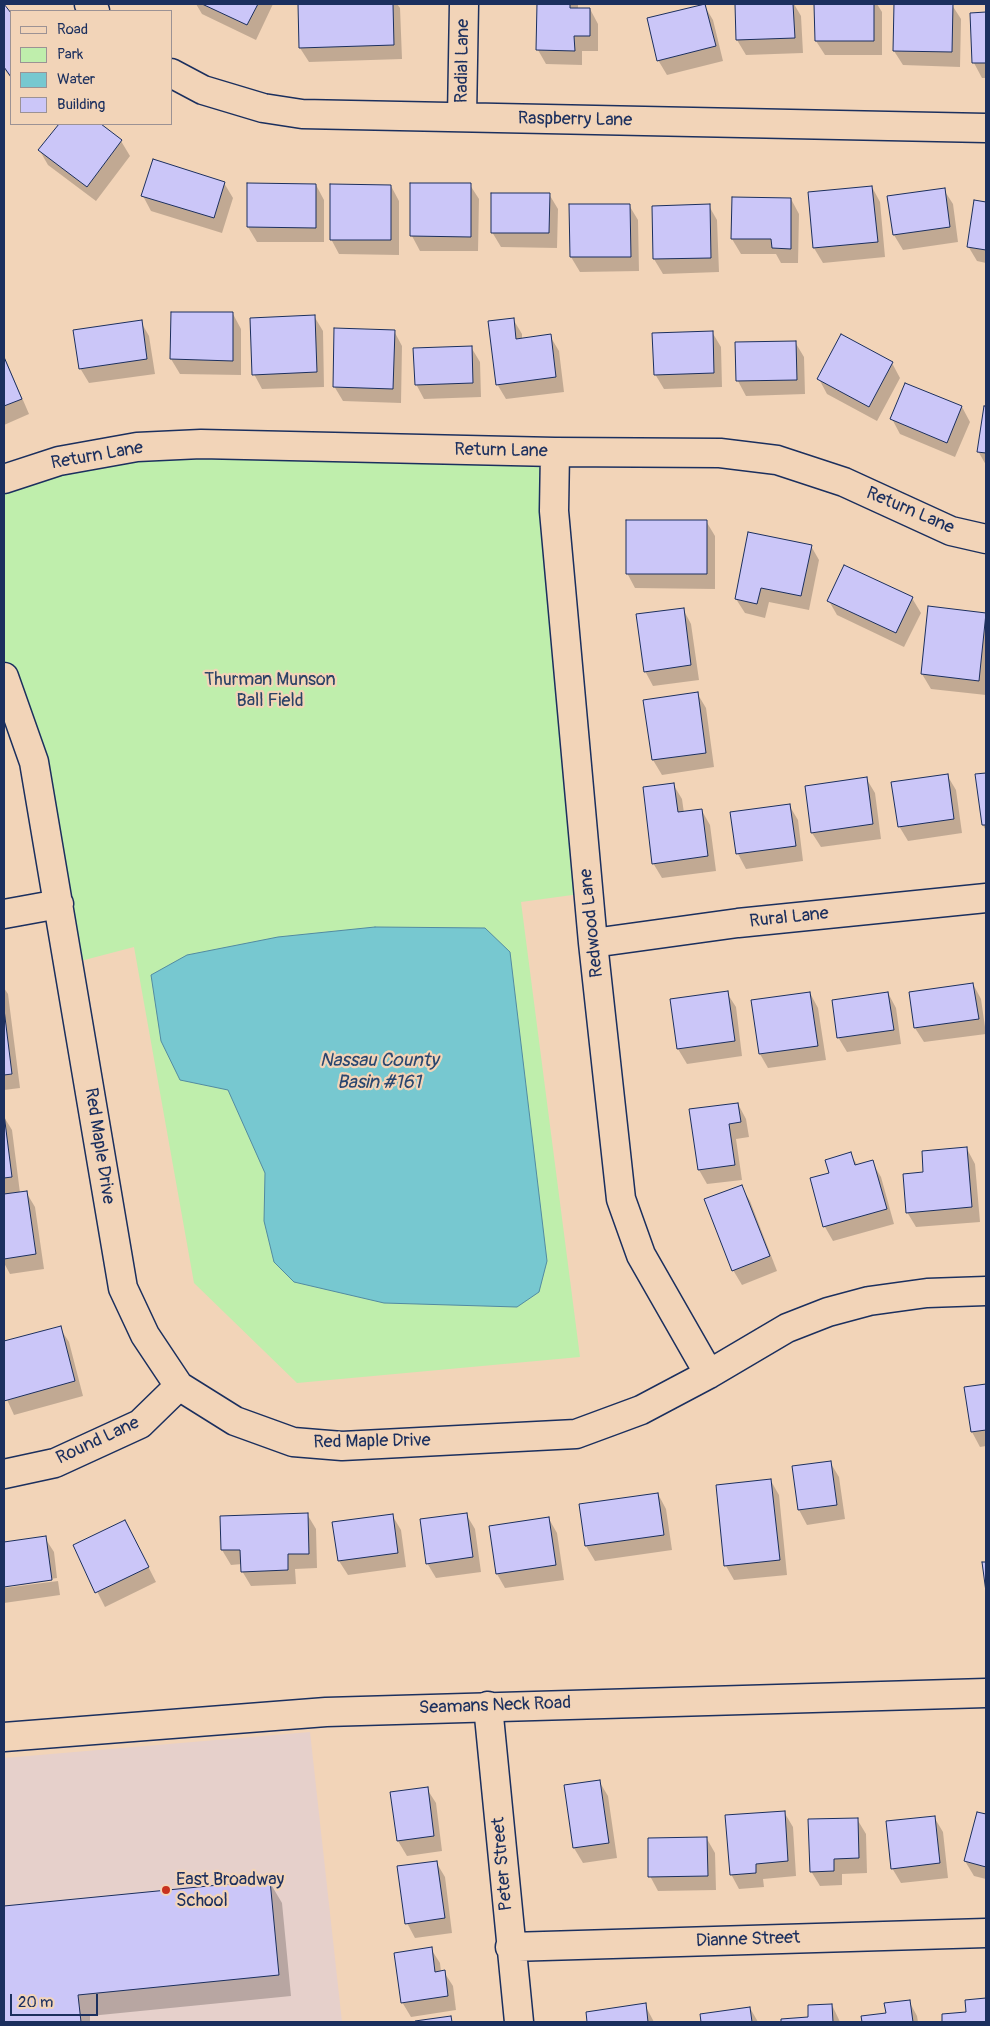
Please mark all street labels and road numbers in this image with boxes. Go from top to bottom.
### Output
street label: Radial Lane [451,19,475,103]
street label: Raspberry Lane [518,108,632,132]
street label: Return Lane [49,437,145,475]
street label: Return Lane [454,439,548,463]
street label: Return Lane [863,483,957,539]
street label: Redwood Lane [576,867,608,979]
street label: Rural Lane [748,903,830,933]
street label: Red Maple Drive [79,1086,119,1206]
street label: Round Lane [53,1412,143,1470]
street label: Red Maple Drive [313,1430,431,1454]
street label: Seamans Neck Road [419,1693,571,1719]
street label: Peter Street [488,1816,518,1912]
street label: Dianne Street [696,1927,800,1953]

